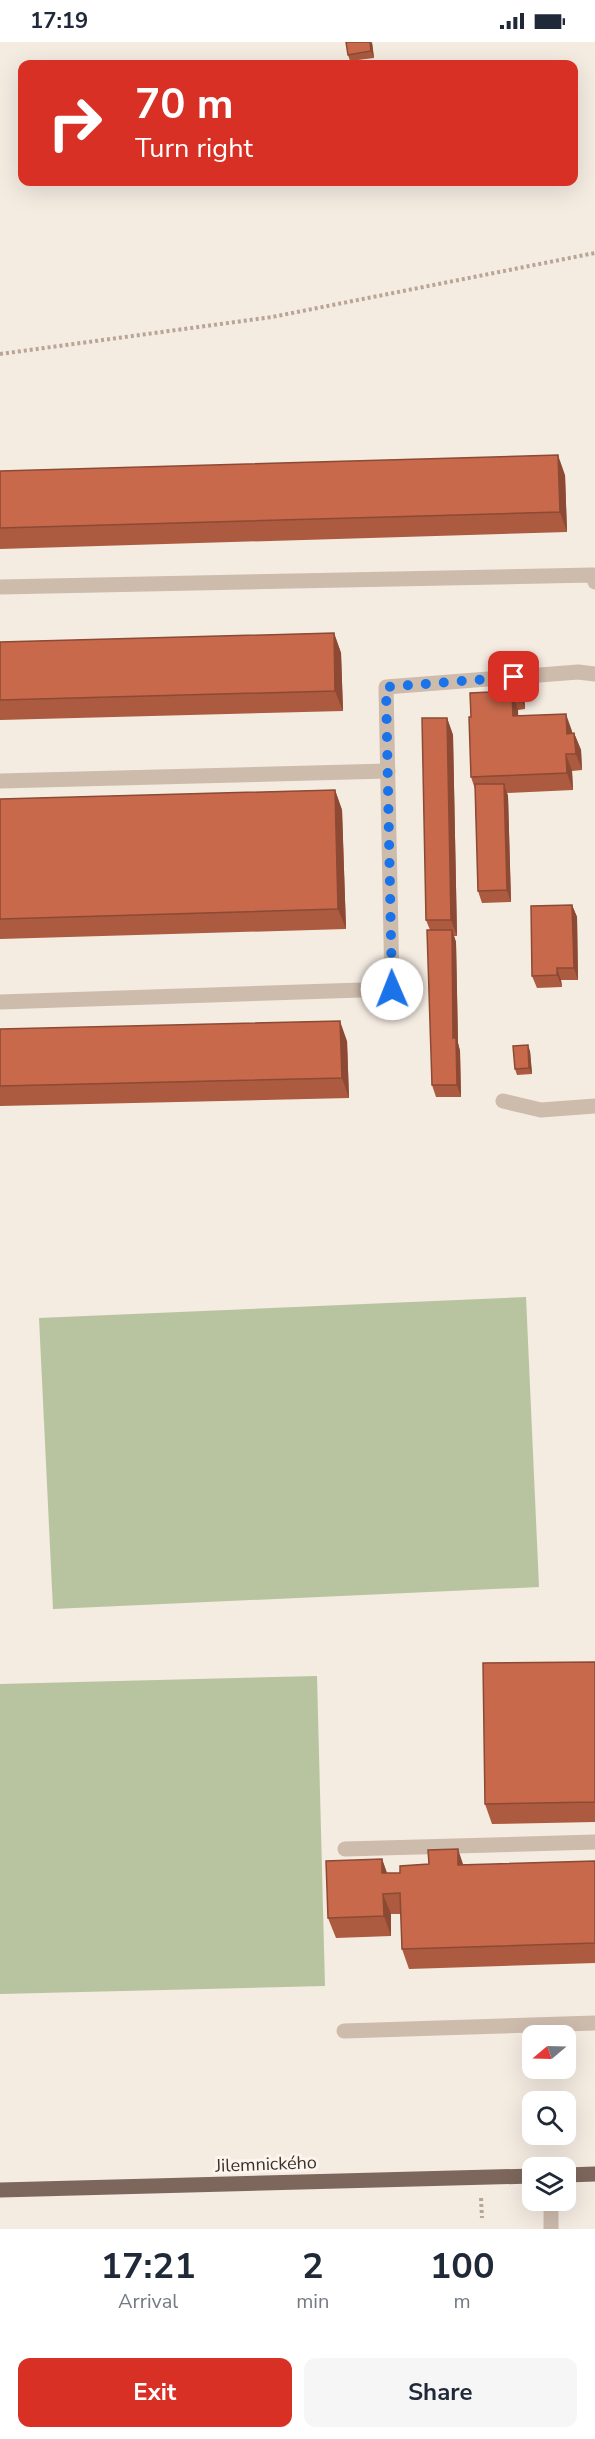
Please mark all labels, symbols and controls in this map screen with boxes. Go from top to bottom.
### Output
text: 17:19 [30,6,88,36]
text: 70 m [135,76,234,133]
icon: right [36,84,114,162]
text: Turn right [135,130,253,167]
pin [488,651,539,702]
icon: arrive [497,660,530,693]
position arrow [360,957,424,1021]
north arrow [522,2025,576,2079]
map controls [522,2025,576,2211]
button: search [522,2091,576,2145]
street label: Jilemnického [214,2150,317,2178]
button: layers [522,2157,576,2211]
text: 17:21 [100,2242,196,2291]
text: 2 [302,2242,324,2291]
text: 100 [430,2242,495,2291]
text: Arrival [118,2288,178,2315]
text: min [296,2288,329,2315]
text: m [454,2288,471,2315]
button: Exit [18,2358,292,2427]
button: Share [304,2358,577,2427]

